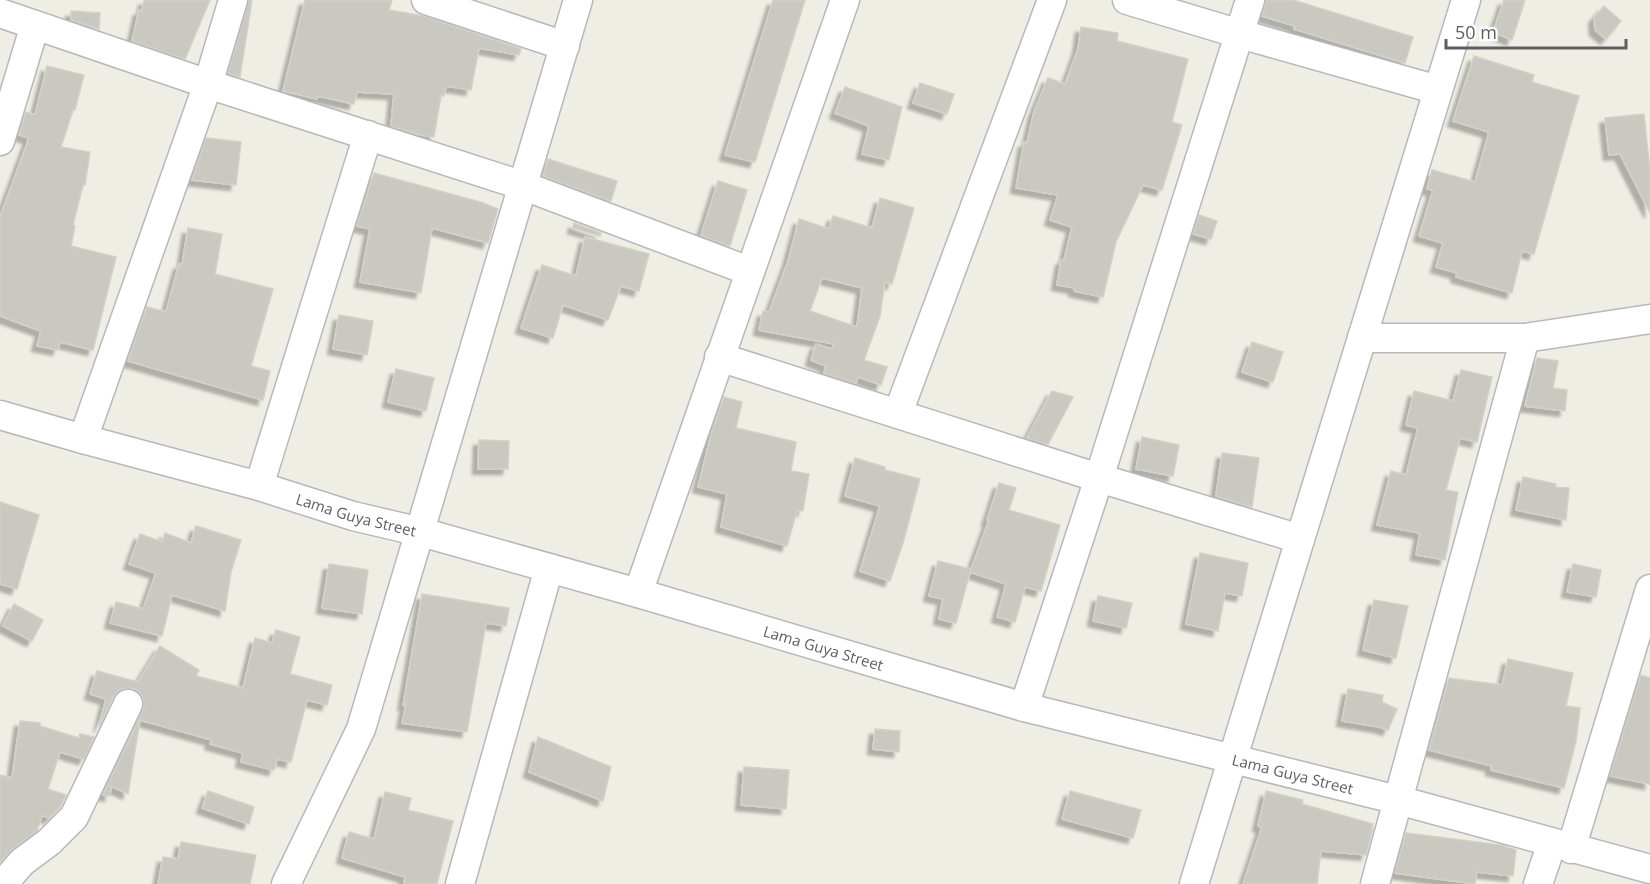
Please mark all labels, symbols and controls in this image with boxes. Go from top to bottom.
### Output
scale bar [1446,12,1626,50]
text: 50 m [1455,20,1497,44]
street label: Lama Guya Street [293,488,418,541]
street label: Lama Guya Street [761,621,886,675]
street label: Lama Guya Street [1230,749,1355,799]

